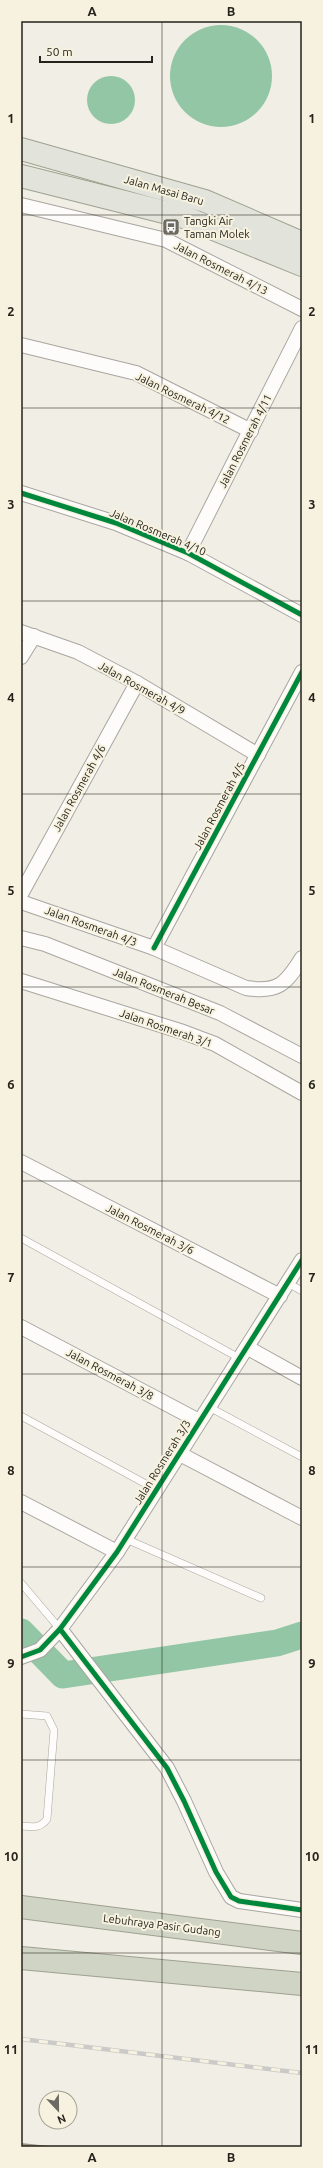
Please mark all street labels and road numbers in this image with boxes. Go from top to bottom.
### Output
street label: Jalan Masai Baru [123,173,205,207]
street label: Jalan Rosmerah 4/13 [172,239,270,297]
street label: Jalan Rosmerah 4/12 [134,370,232,426]
street label: Jalan Rosmerah 4/11 [216,392,274,490]
street label: Jalan Rosmerah 4/10 [108,506,208,558]
street label: Jalan Rosmerah 4/9 [97,659,187,717]
street label: Jalan Rosmerah 4/6 [50,743,108,833]
street label: Jalan Rosmerah 4/5 [191,760,247,852]
street label: Jalan Rosmerah 4/3 [43,904,139,948]
street label: Jalan Rosmerah Besar [112,965,217,1017]
street label: Jalan Rosmerah 3/1 [118,1007,214,1049]
street label: Jalan Rosmerah 3/6 [104,1202,196,1256]
street label: Jalan Rosmerah 3/8 [64,1346,156,1402]
street label: Jalan Rosmerah 3/3 [131,1418,193,1506]
street label: Lebuhraya Pasir Gudang [102,1912,222,1938]

